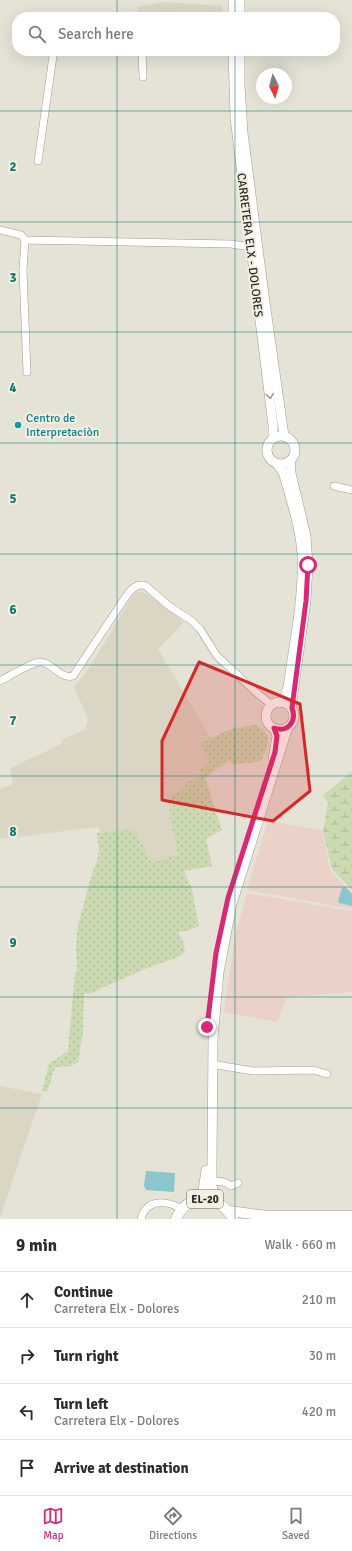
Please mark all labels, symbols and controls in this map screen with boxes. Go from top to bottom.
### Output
search box [12,12,340,56]
icon: search [26,23,48,45]
text: Search here [58,25,134,43]
north arrow [256,68,292,104]
text: 2 [9,159,17,175]
street label: CARRETERA ELX - DOLORES [233,172,266,318]
text: 3 [9,270,17,286]
text: 4 [9,380,17,396]
one-way arrow [265,393,274,399]
place label: Centro de Interpretaciòn [26,411,99,440]
marker: Centro de Interpretaciòn [13,420,23,430]
text: 5 [9,491,17,507]
route start [299,556,317,574]
text: 6 [9,602,17,618]
text: 7 [9,713,17,729]
text: 8 [9,824,17,840]
text: 9 [9,935,17,951]
route end [198,1018,216,1036]
road number: EL-20 [187,1190,223,1208]
text: 9 min [16,1235,57,1256]
text: Walk · 660 m [265,1237,336,1253]
text: Continue [54,1283,113,1301]
icon: ahead [16,1289,38,1311]
text: 210 m [302,1292,336,1308]
text: Carretera Elx - Dolores [54,1301,179,1317]
icon: right [16,1345,38,1367]
text: Turn right [54,1347,119,1365]
text: 30 m [309,1348,336,1364]
text: Turn left [54,1395,108,1413]
icon: left [16,1401,38,1423]
text: 420 m [302,1404,336,1420]
text: Carretera Elx - Dolores [54,1413,179,1429]
icon: arrive [16,1457,38,1479]
text: Arrive at destination [54,1459,189,1477]
tab: Map [42,1505,64,1542]
tab: Directions [149,1505,197,1542]
tab: Saved [282,1505,310,1542]

